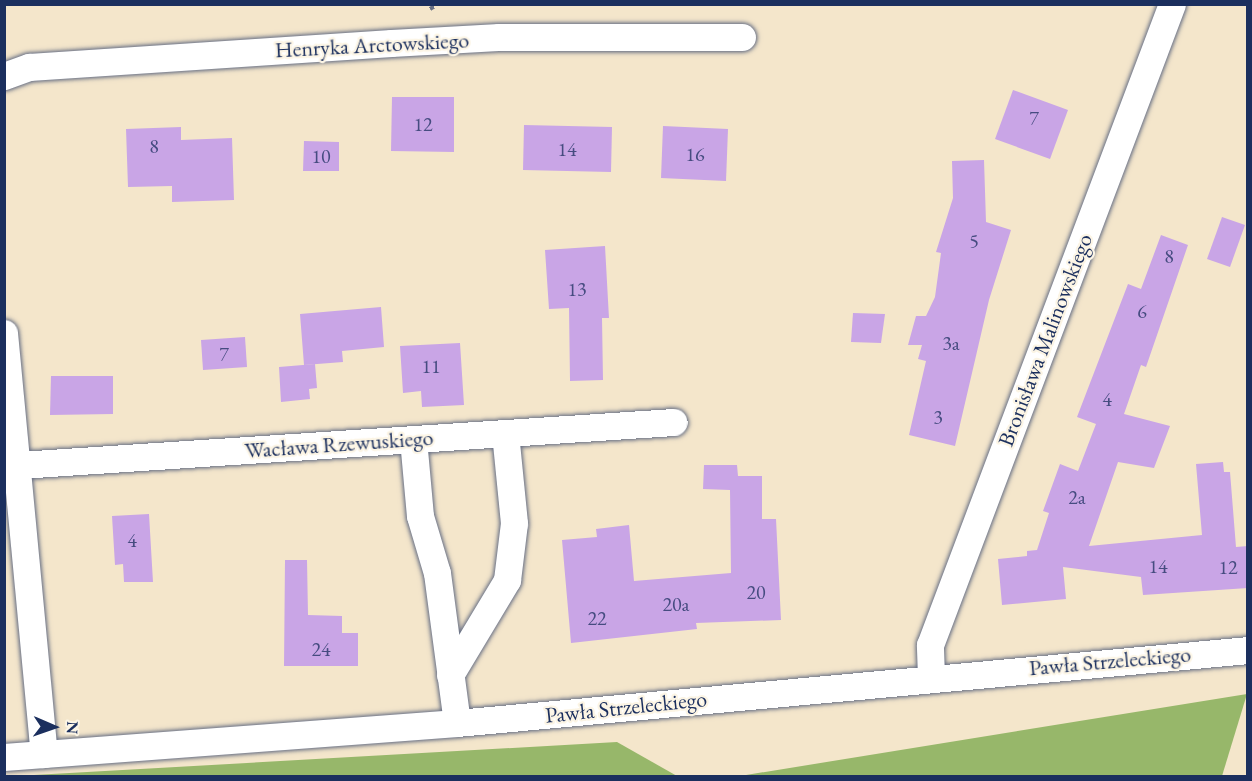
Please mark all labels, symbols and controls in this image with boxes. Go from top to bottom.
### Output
street label: Henryka Arctowskiego [274,27,470,63]
house number: 7 [1029,106,1039,130]
house number: 12 [413,112,433,136]
house number: 8 [149,134,159,158]
house number: 14 [557,137,577,161]
house number: 16 [685,142,705,166]
house number: 10 [311,144,331,168]
house number: 5 [969,229,979,253]
street label: Bronisława Malinowskiego [992,230,1098,450]
house number: 8 [1164,244,1174,268]
house number: 13 [567,277,587,301]
house number: 6 [1137,299,1147,323]
house number: 3a [942,331,960,355]
house number: 7 [219,342,229,366]
house number: 11 [421,354,441,378]
house number: 4 [1102,387,1112,411]
house number: 3 [933,405,943,429]
street label: Wacława Rzewuskiego [244,424,434,464]
house number: 2a [1068,485,1086,509]
house number: 4 [127,528,137,552]
house number: 14 [1148,554,1168,578]
house number: 12 [1218,555,1238,579]
house number: 20 [746,580,766,604]
house number: 20a [662,592,690,616]
house number: 22 [587,606,607,630]
house number: 24 [311,637,331,661]
street label: Pawła Strzeleckiego [1028,641,1192,681]
street label: Pawła Strzeleckiego [544,685,708,729]
north arrow [24,697,84,757]
text: N [62,721,83,734]

